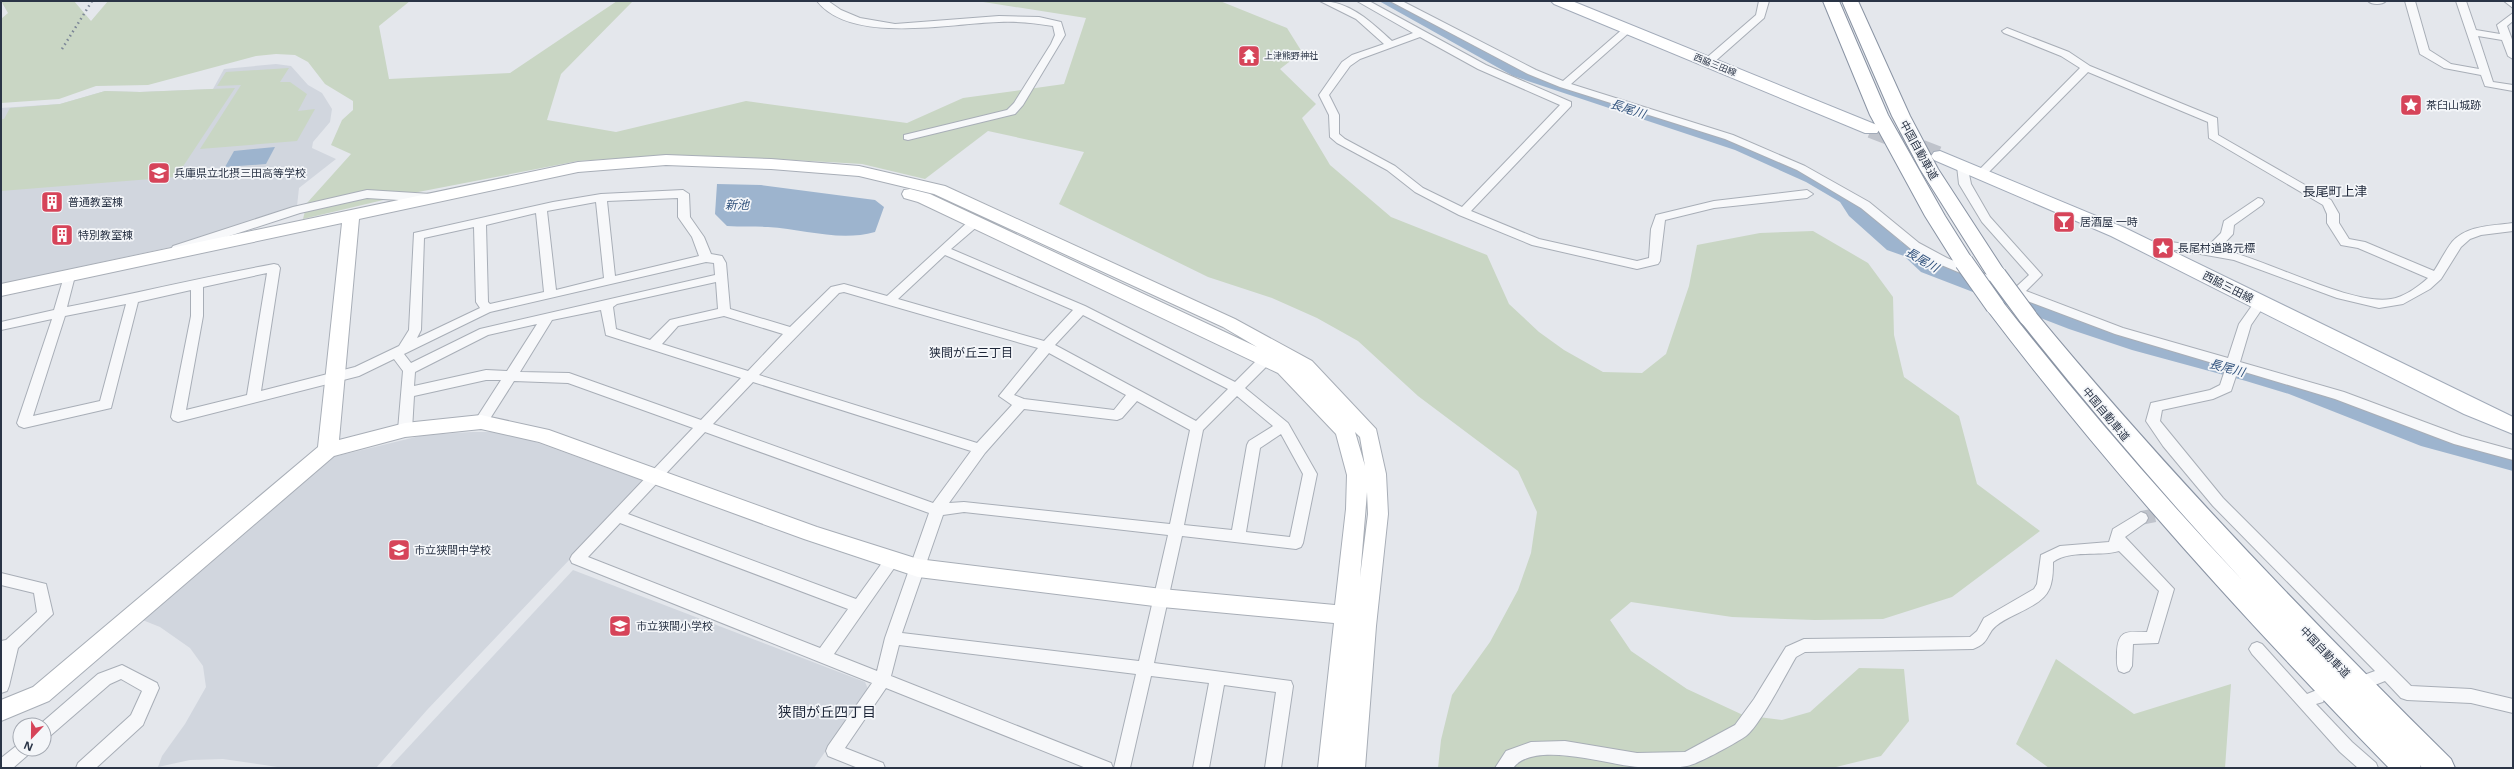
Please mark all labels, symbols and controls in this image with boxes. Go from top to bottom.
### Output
temple icon: 上津熊野神社 [1236,43,1262,69]
place label: 上津熊野神社 [1264,49,1318,62]
street label: 西脇三田線 [1692,50,1739,79]
place icon: 茶臼山城跡 [2398,92,2424,118]
water label: 長尾川 [1608,95,1650,123]
place label: 茶臼山城跡 [2426,97,2481,112]
street label: 中国自動車道 [1897,117,1942,182]
school or university icon: 兵庫県立北摂三田高等学校 [146,160,172,186]
place label: 兵庫県立北摂三田高等学校 [174,165,306,180]
district label: 長尾町上津 [2302,182,2368,200]
building icon: 普通教室棟 [39,189,65,215]
place label: 普通教室棟 [68,194,123,209]
water label: 新池 [725,196,750,213]
bar icon: 居酒屋 一時 [2051,209,2077,235]
place label: 居酒屋 一時 [2080,214,2138,229]
building icon: 特別教室棟 [49,222,75,248]
place label: 特別教室棟 [78,227,133,242]
place icon: 長尾村道路元標 [2150,235,2176,261]
place label: 長尾村道路元標 [2178,240,2255,255]
water label: 長尾川 [1902,243,1944,277]
street label: 西脇三田線 [2200,267,2256,306]
district label: 狭間が丘三丁目 [929,344,1013,361]
water label: 長尾川 [2208,355,2249,381]
street label: 中国自動車道 [2079,384,2133,444]
school or university icon: 市立狭間中学校 [386,537,412,563]
place label: 市立狭間中学校 [414,542,491,557]
school or university icon: 市立狭間小学校 [607,613,633,639]
place label: 市立狭間小学校 [636,618,713,633]
street label: 中国自動車道 [2297,623,2354,681]
district label: 狭間が丘四丁目 [778,702,876,721]
north arrow [12,717,52,757]
text: N [21,738,35,755]

